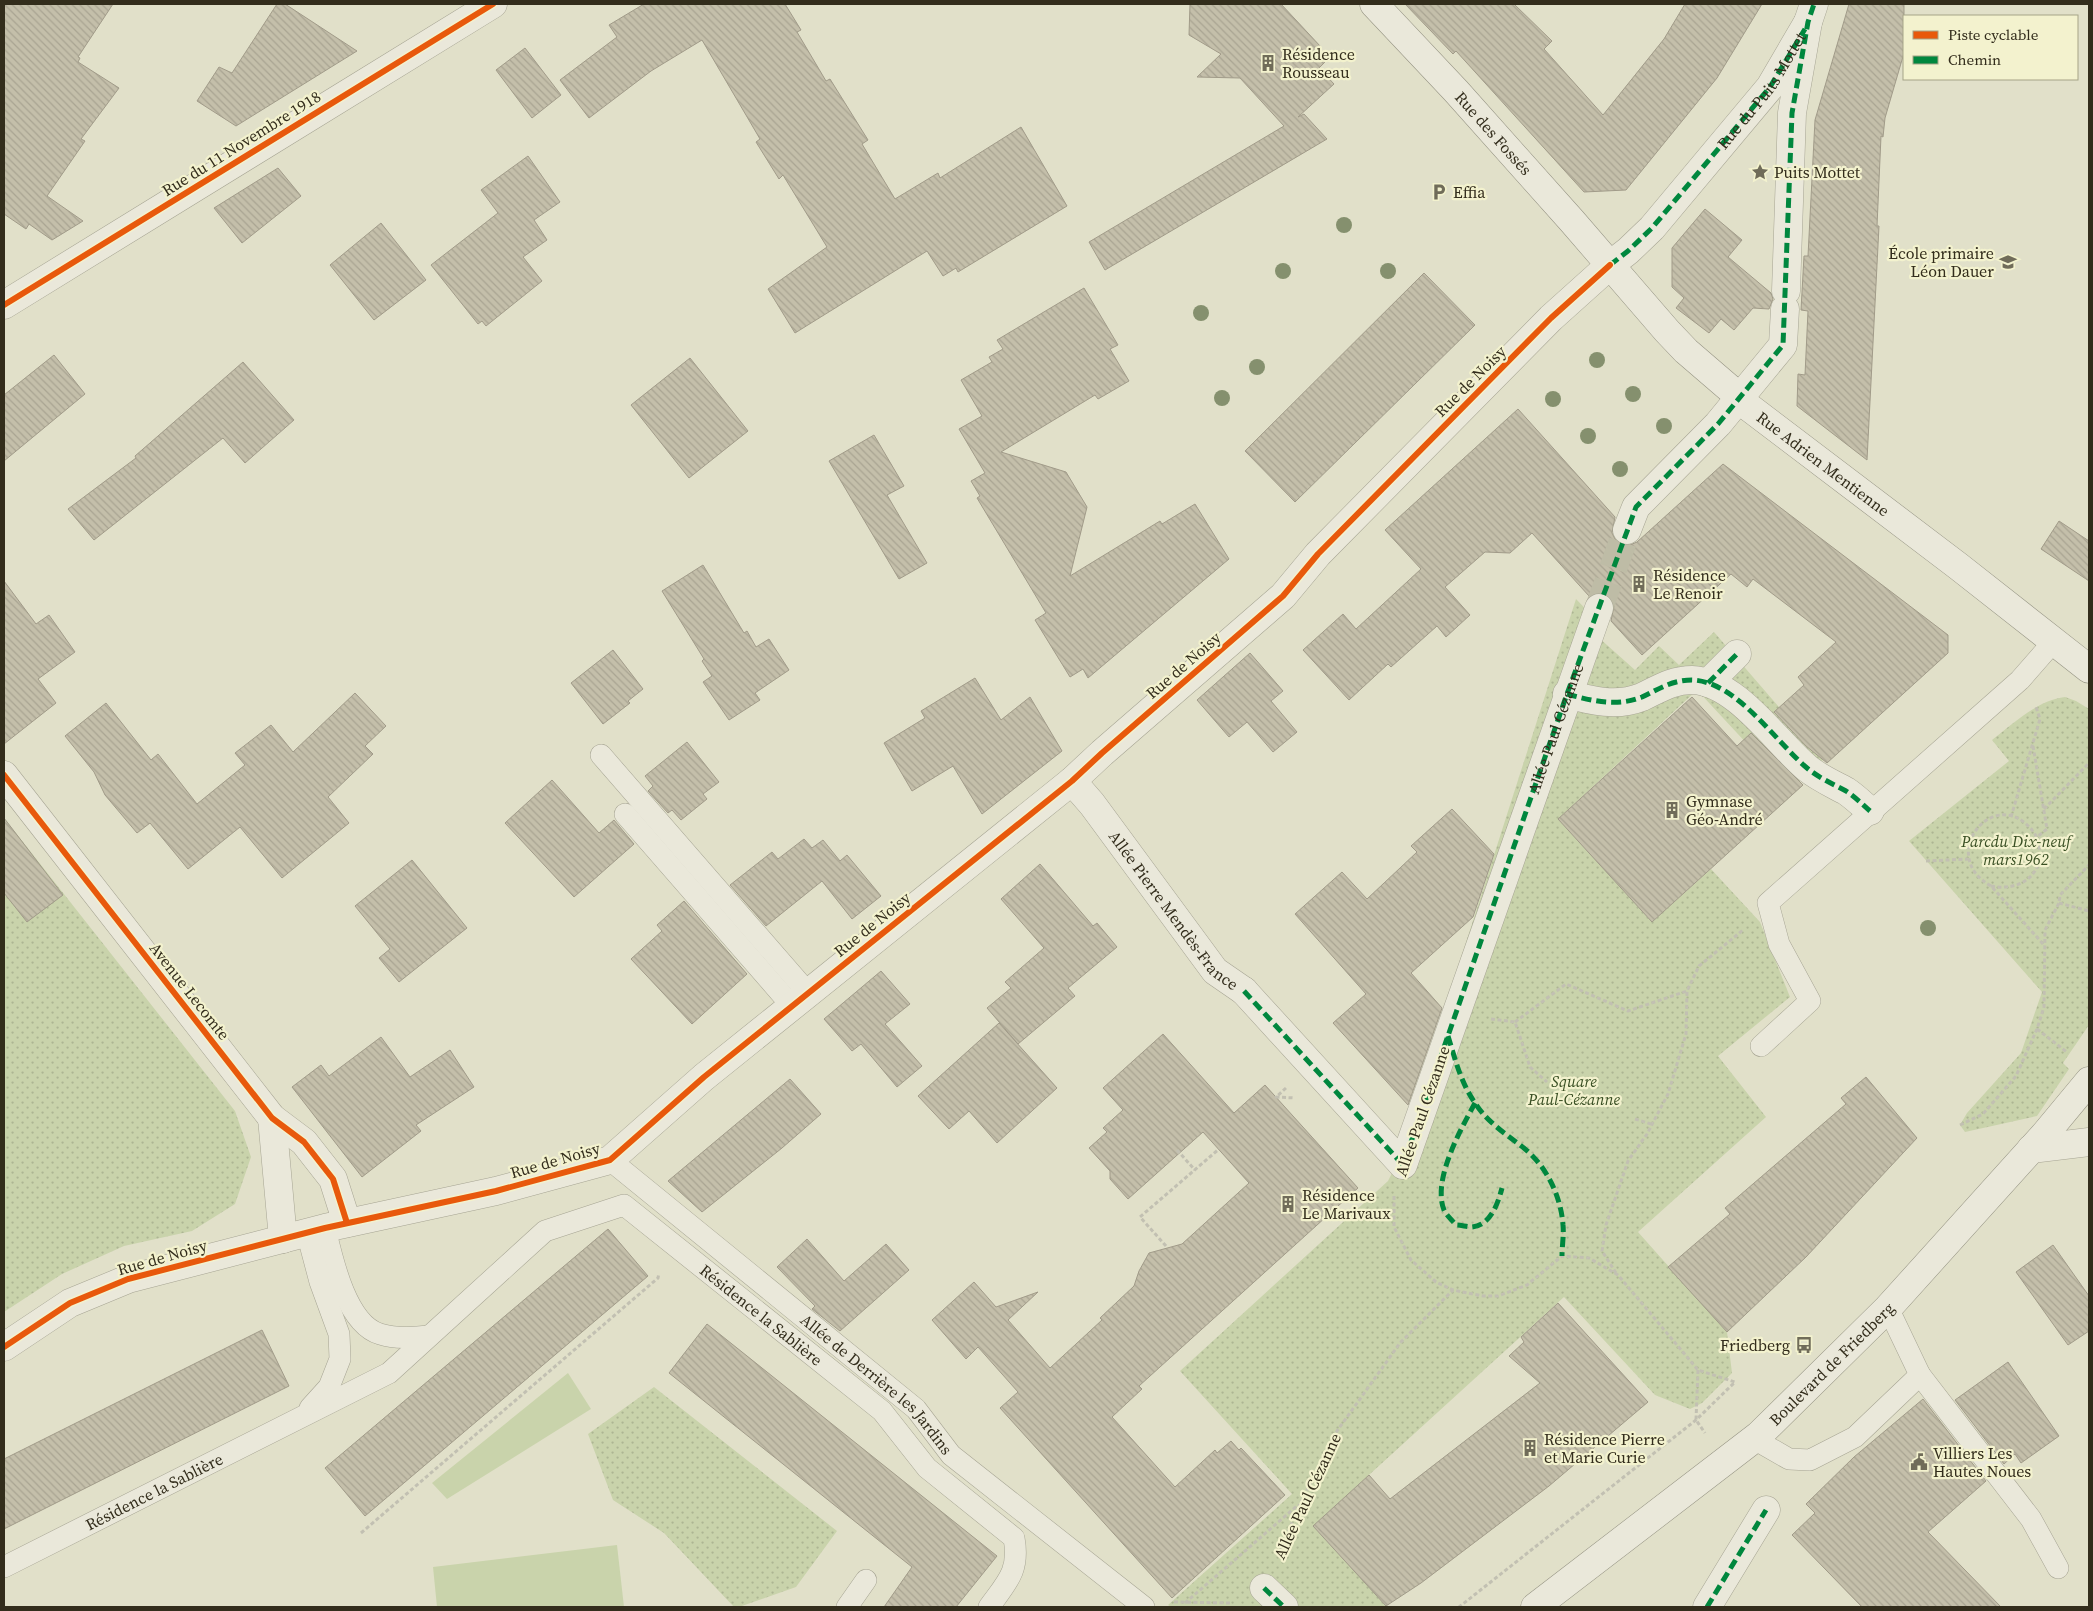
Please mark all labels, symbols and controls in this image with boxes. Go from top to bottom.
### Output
legend [1903,15,2078,80]
text: Piste cyclable [1948,24,2039,45]
street label: Rue du Puits Mottet [1712,27,1811,154]
place label: Résidence Rousseau [1282,43,1355,83]
text: Chemin [1948,49,2001,70]
building icon: Résidence Rousseau [1258,53,1278,73]
street label: Rue du 11 Novembre 1918 [157,85,325,201]
street label: Rue des Fossés [1450,86,1537,180]
place label: Puits Mottet [1774,161,1861,183]
place icon: Puits Mottet [1750,162,1770,182]
place label: Effia [1453,181,1486,203]
parking icon: Effia [1429,182,1449,202]
place label: École primaire Léon Dauer [1888,242,1994,282]
school or university icon: École primaire Léon Dauer [1998,252,2018,272]
street label: Rue de Noisy [1430,340,1511,421]
street label: Rue Adrien Mentienne [1752,406,1894,521]
place label: Résidence Le Renoir [1653,564,1726,604]
building icon: Résidence Le Renoir [1629,574,1649,594]
street label: Rue de Noisy [1141,626,1226,704]
street label: Allée Paul Cézanne [1522,660,1588,797]
place label: Gymnase Géo-André [1686,790,1763,830]
building icon: Gymnase Géo-André [1662,800,1682,820]
street label: Allée Pierre Mendès-France [1104,826,1243,995]
park label: Parcdu Dix-neuf mars1962 [1960,830,2074,870]
street label: Rue de Noisy [829,886,915,962]
street label: Avenue Lecomte [145,938,235,1044]
street label: Allée Paul Cézanne [1389,1043,1455,1179]
park label: Square Paul-Cézanne [1527,1070,1620,1110]
street label: Rue de Noisy [508,1136,603,1183]
place label: Résidence Le Marivaux [1302,1184,1391,1224]
building icon: Résidence Le Marivaux [1278,1194,1298,1214]
street label: Rue de Noisy [115,1233,210,1280]
street label: Résidence la Sablière [695,1259,827,1370]
street label: Boulevard de Friedberg [1764,1298,1899,1430]
street label: Allée de Derrière les Jardins [796,1309,958,1459]
place label: Friedberg [1720,1334,1790,1356]
bus stop icon: Friedberg [1794,1335,1814,1355]
place label: Résidence Pierre et Marie Curie [1544,1428,1665,1468]
street label: Allée Paul Cézanne [1268,1429,1346,1563]
building icon: Résidence Pierre et Marie Curie [1520,1438,1540,1458]
place label: Villiers Les Hautes Noues [1933,1442,2031,1482]
street label: Résidence la Sablière [82,1448,227,1535]
public building icon: Villiers Les Hautes Noues [1909,1452,1929,1472]

